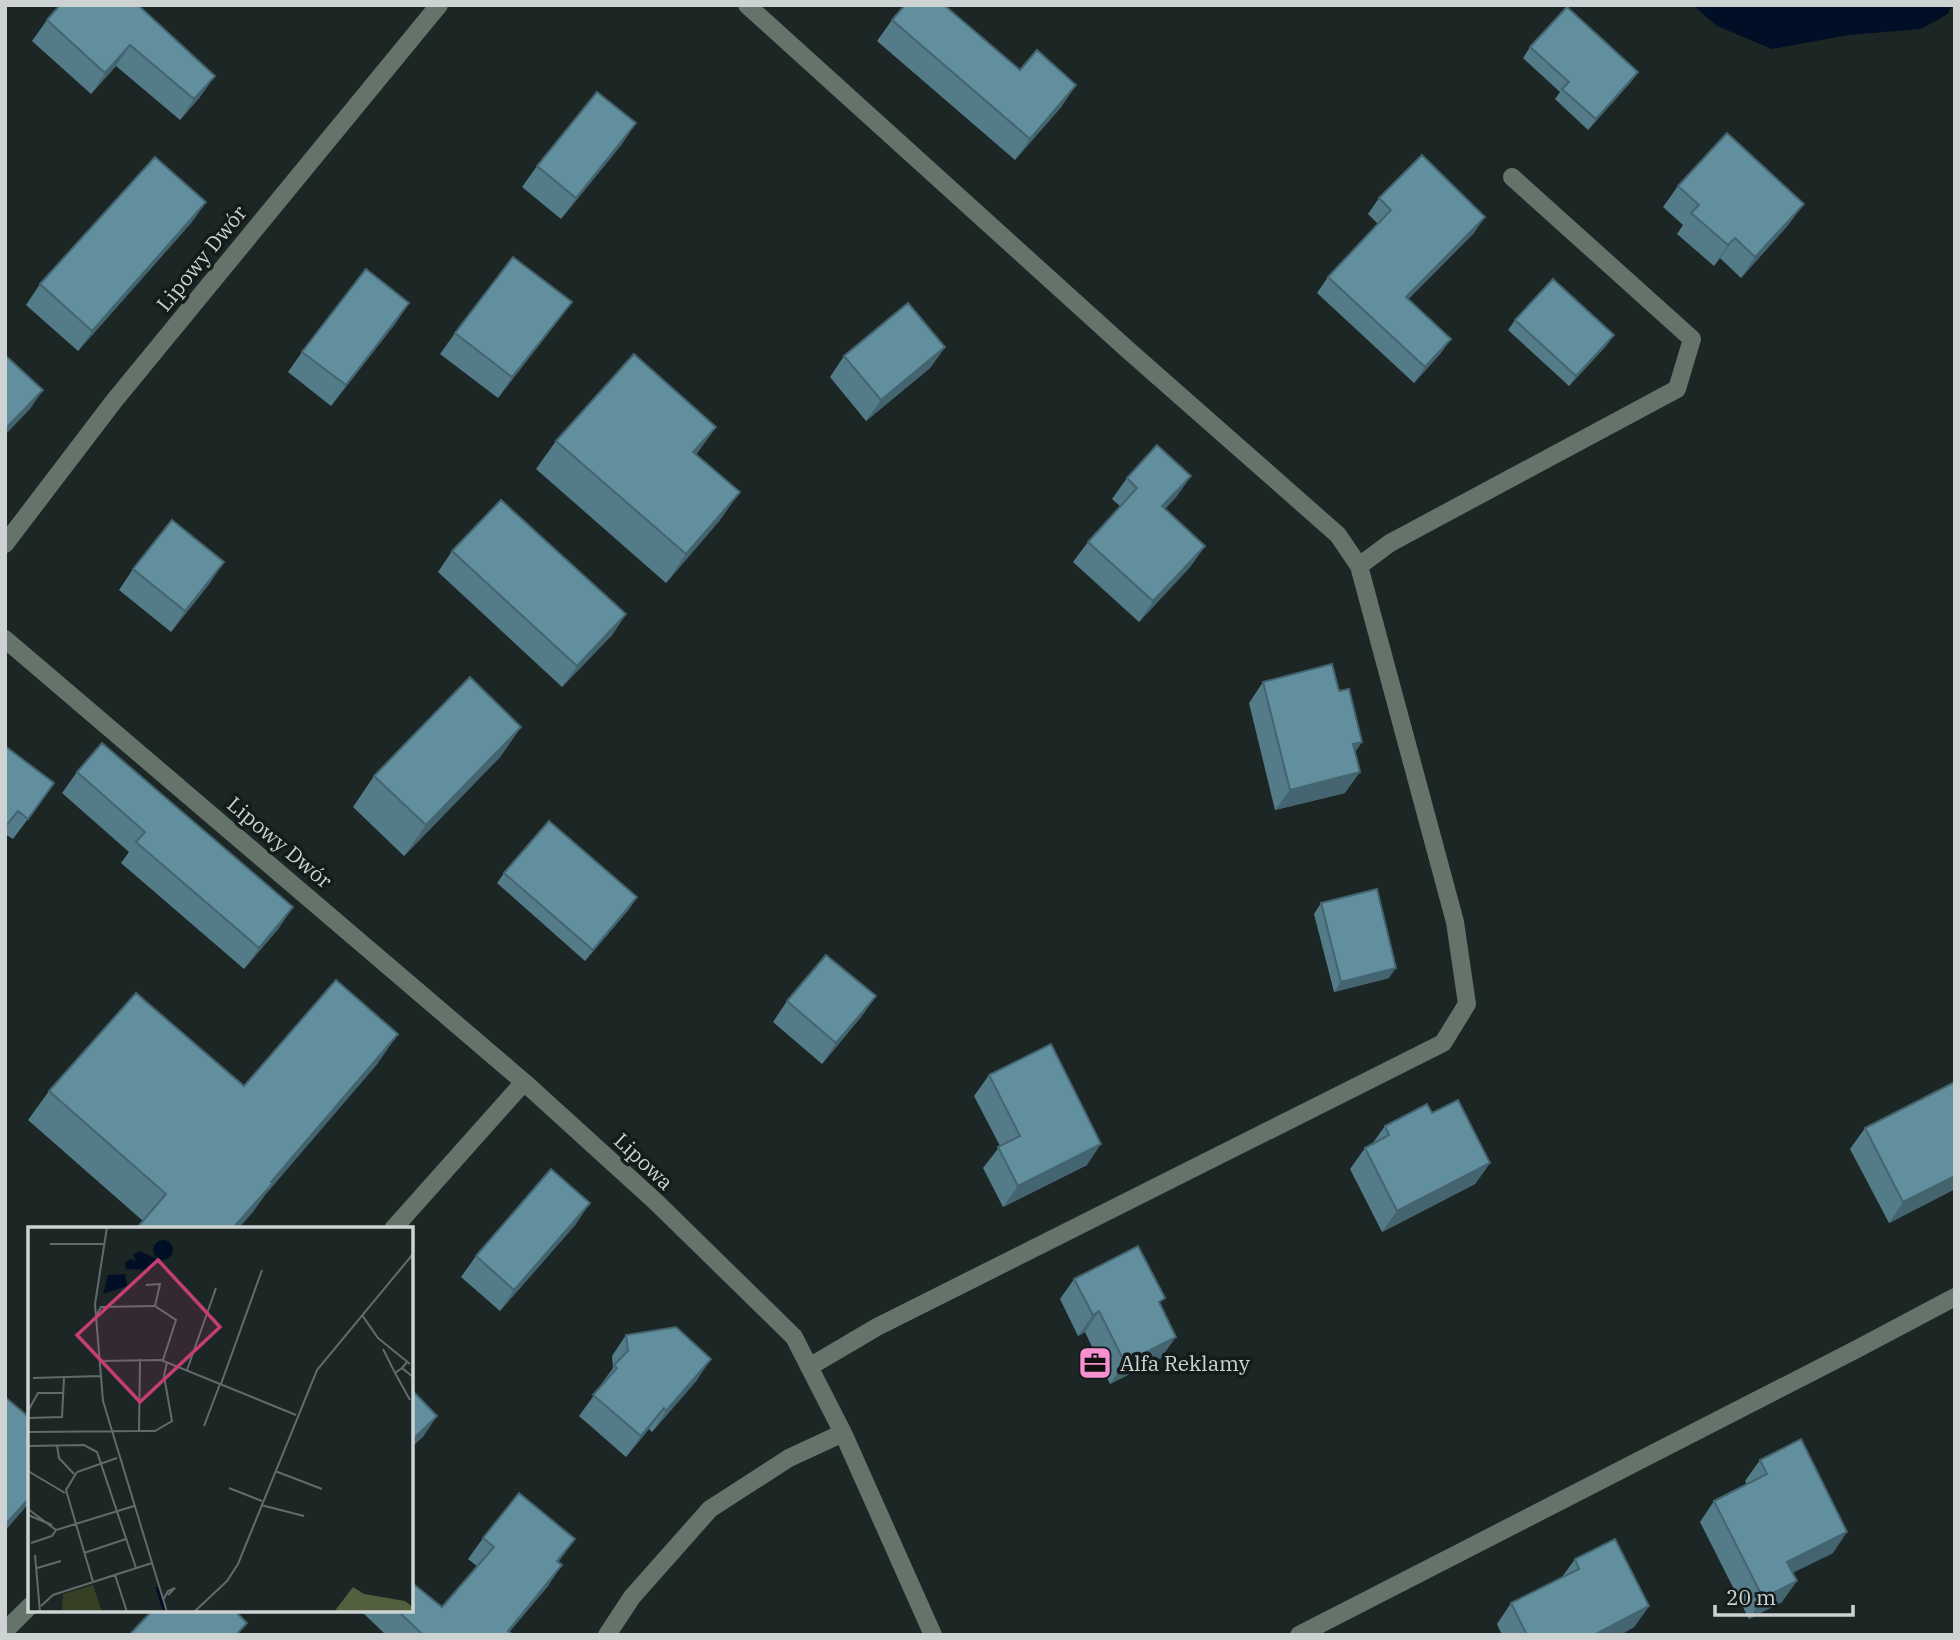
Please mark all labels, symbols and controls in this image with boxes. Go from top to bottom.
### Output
street label: Lipowy Dwór [150,199,253,317]
street label: Lipowy Dwór [222,790,339,895]
street label: Lipowa [608,1126,680,1196]
inset map [28,1227,413,1612]
office icon: Alfa Reklamy [1076,1344,1114,1382]
place label: Alfa Reklamy [1120,1349,1251,1377]
scale bar [1715,1574,1853,1618]
text: 20 m [1726,1583,1776,1611]

